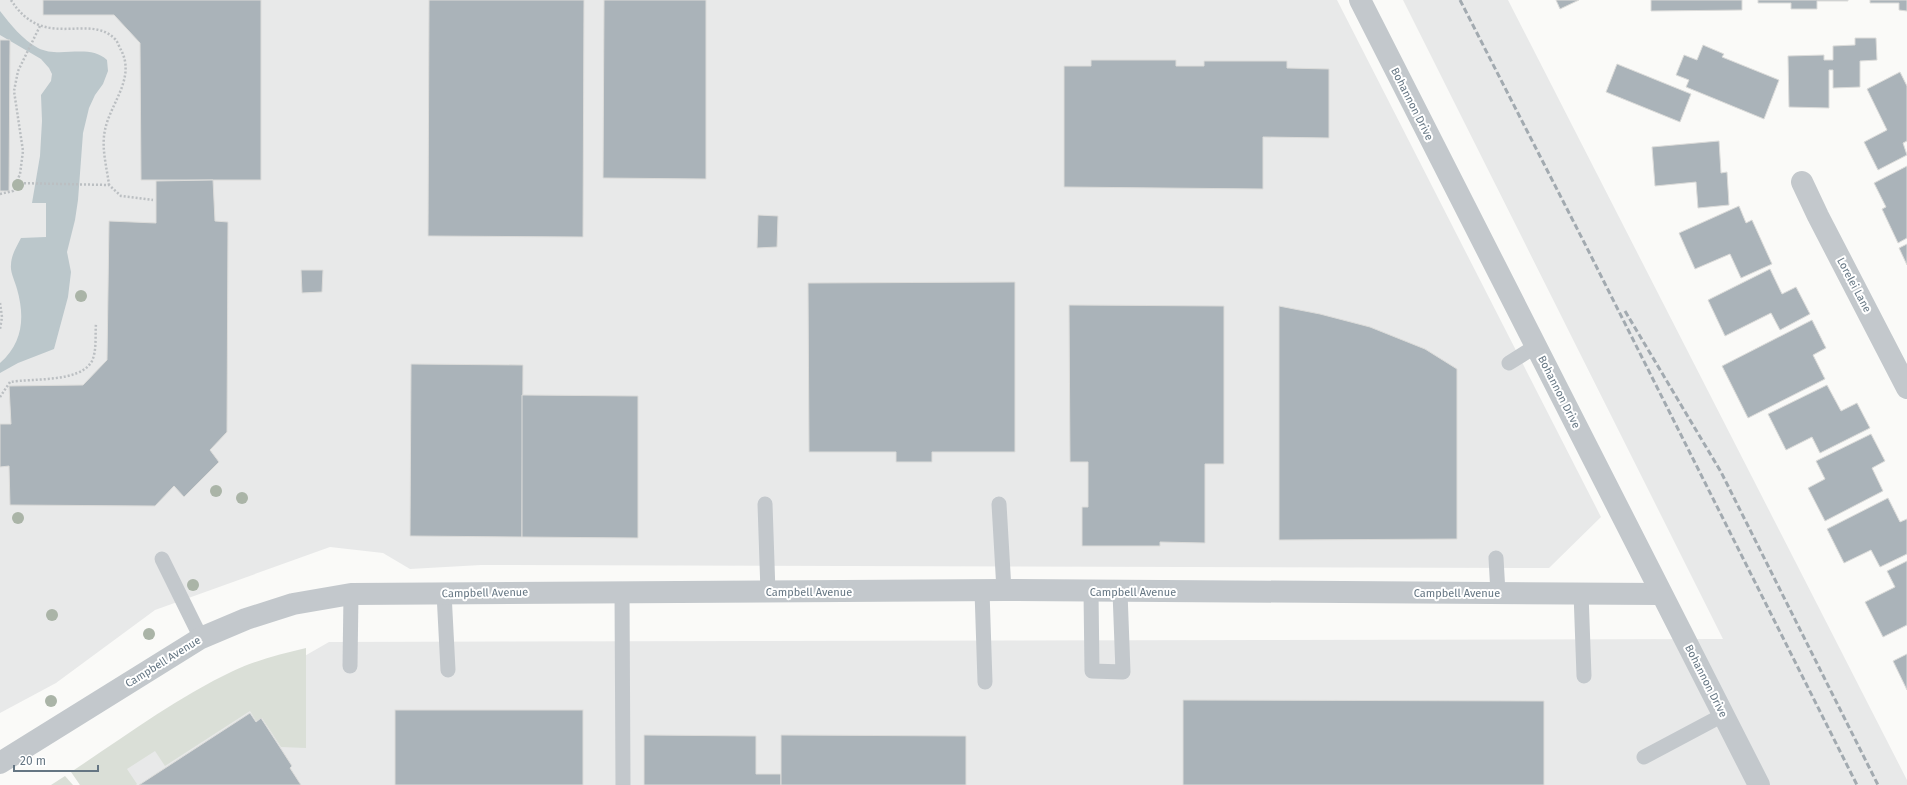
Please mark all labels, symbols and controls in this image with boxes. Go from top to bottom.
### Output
street label: Bohannon Drive [1388,65,1436,143]
street label: Lorelei Lane [1834,255,1874,315]
street label: Bohannon Drive [1535,353,1583,431]
street label: Campbell Avenue [442,586,528,600]
street label: Campbell Avenue [766,586,852,599]
street label: Campbell Avenue [1090,586,1176,599]
street label: Campbell Avenue [1414,587,1500,600]
street label: Campbell Avenue [123,634,203,690]
street label: Bohannon Drive [1682,642,1730,720]
scale bar [14,747,98,773]
text: 20 m [20,754,46,768]

